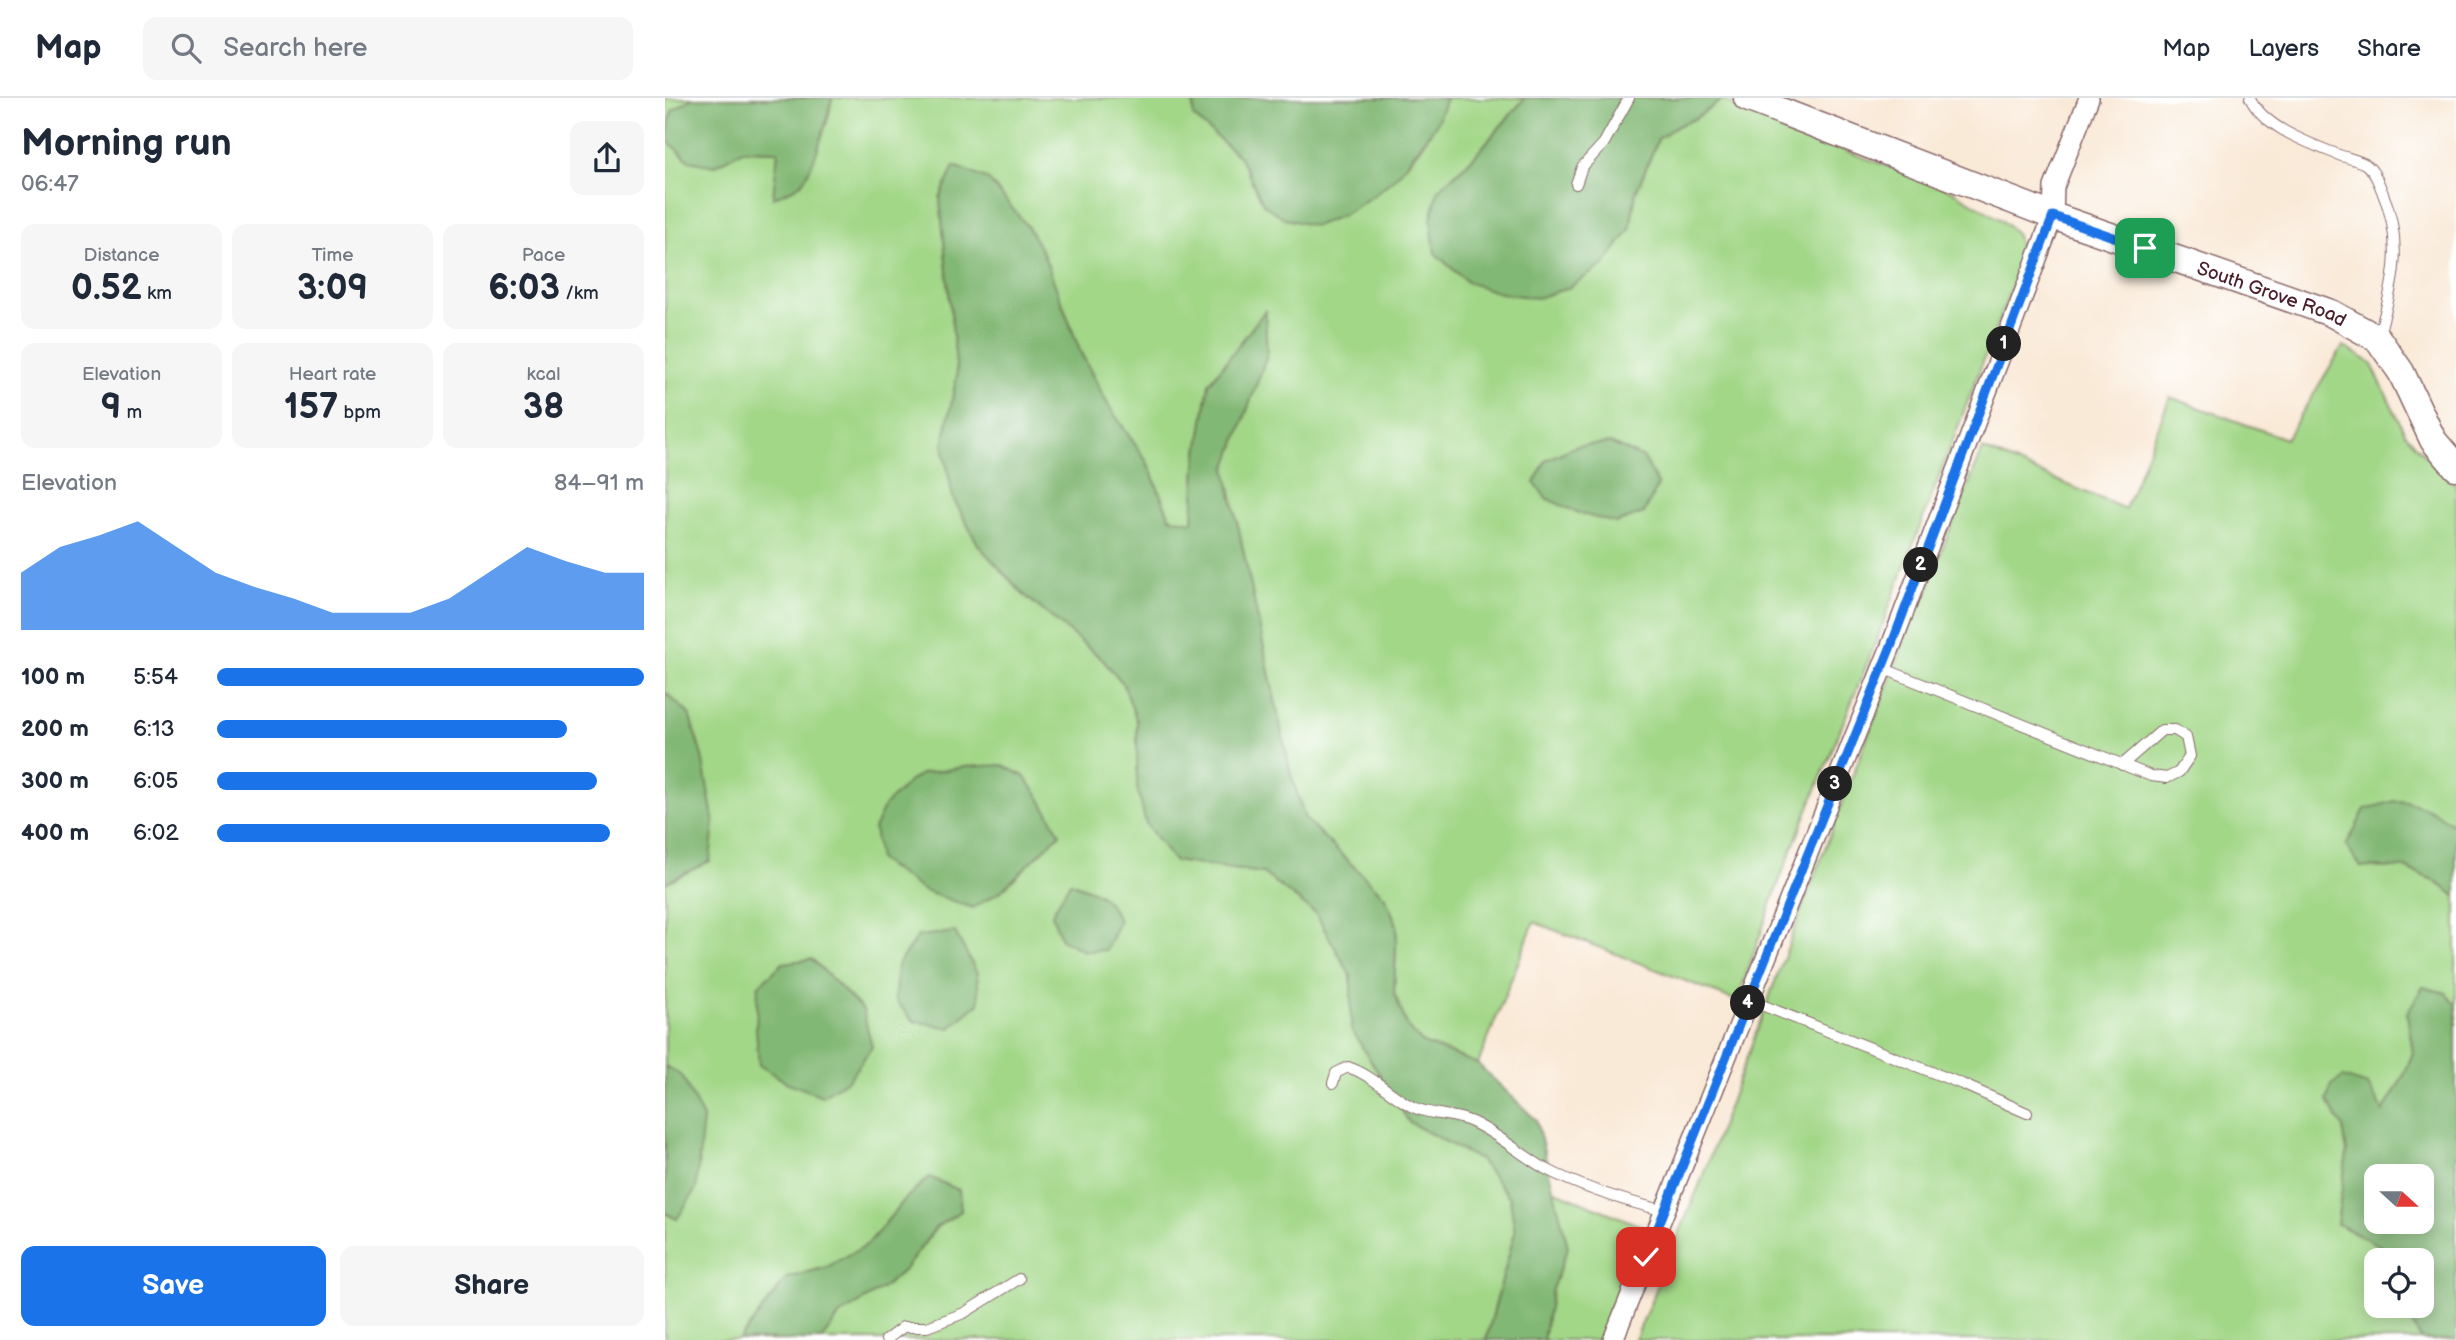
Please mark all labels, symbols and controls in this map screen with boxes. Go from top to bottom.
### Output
search box [143,17,633,80]
text: Map [35,28,101,68]
icon: search [167,29,205,67]
text: Search here [223,33,367,64]
text: Map [2162,34,2210,63]
text: Layers [2248,34,2319,63]
text: Share [2357,34,2421,63]
text: Morning run [21,121,232,166]
button: share [570,121,644,195]
text: 06:47 [21,170,79,198]
pin [2115,218,2175,278]
icon: arrive [2126,229,2164,267]
text: Distance [84,244,159,267]
text: Time [311,244,354,267]
text: Pace [522,244,565,267]
street label: South Grove Road [2194,257,2350,332]
text: 0.52 [71,267,142,310]
text: 3:09 [297,267,368,310]
text: 6:03 [488,267,560,310]
text: km [142,282,172,305]
text: /km [560,282,599,305]
pin: 1 [1987,327,2021,362]
text: 1 [2000,332,2008,355]
text: Elevation [82,363,161,386]
text: Heart rate [289,363,376,386]
text: kcal [526,363,561,386]
text: 9 [101,386,121,429]
text: 157 [284,386,338,429]
text: 38 [523,386,564,429]
text: m [121,401,142,424]
text: bpm [338,401,381,424]
text: Elevation [21,469,117,497]
text: 84–91 m [554,469,644,497]
pin: 2 [1903,547,1939,582]
text: 2 [1915,553,1926,576]
text: 100 m [21,663,85,691]
text: 5:54 [133,663,178,691]
text: 200 m [21,715,89,743]
text: 6:13 [133,715,175,743]
pin: 3 [1817,766,1853,802]
text: 300 m [21,767,89,795]
text: 6:05 [133,767,178,795]
text: 3 [1829,772,1840,795]
text: 400 m [21,819,89,847]
text: 6:02 [133,819,179,847]
pin: 4 [1731,986,1765,1020]
text: 4 [1742,991,1753,1014]
north arrow [2364,1164,2434,1234]
map controls [2364,1164,2434,1318]
pin [1616,1227,1676,1287]
icon: check [1627,1238,1665,1276]
button: Save [21,1246,326,1326]
button: Share [340,1246,644,1326]
button: locate [2364,1248,2434,1318]

